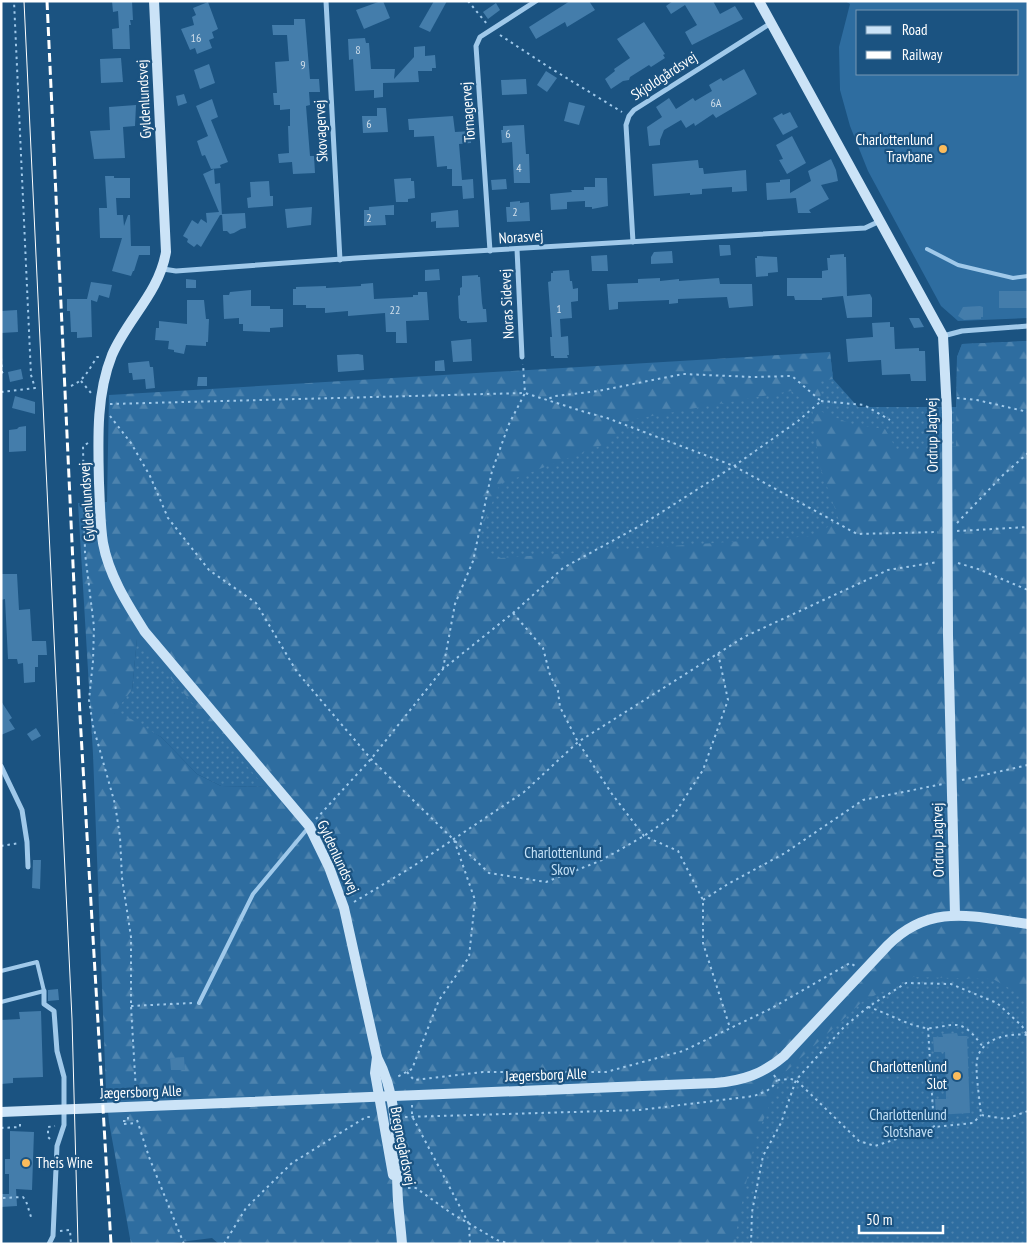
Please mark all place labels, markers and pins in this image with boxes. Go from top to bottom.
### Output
place label: Charlottenlund Travbane [855,130,933,166]
marker: Charlottenlund Travbane [937,143,949,155]
place label: Charlottenlund Slot [869,1057,947,1093]
marker: Charlottenlund Slot [951,1070,963,1082]
place label: Theis Wine [36,1153,93,1172]
marker: Theis Wine [20,1157,32,1169]

